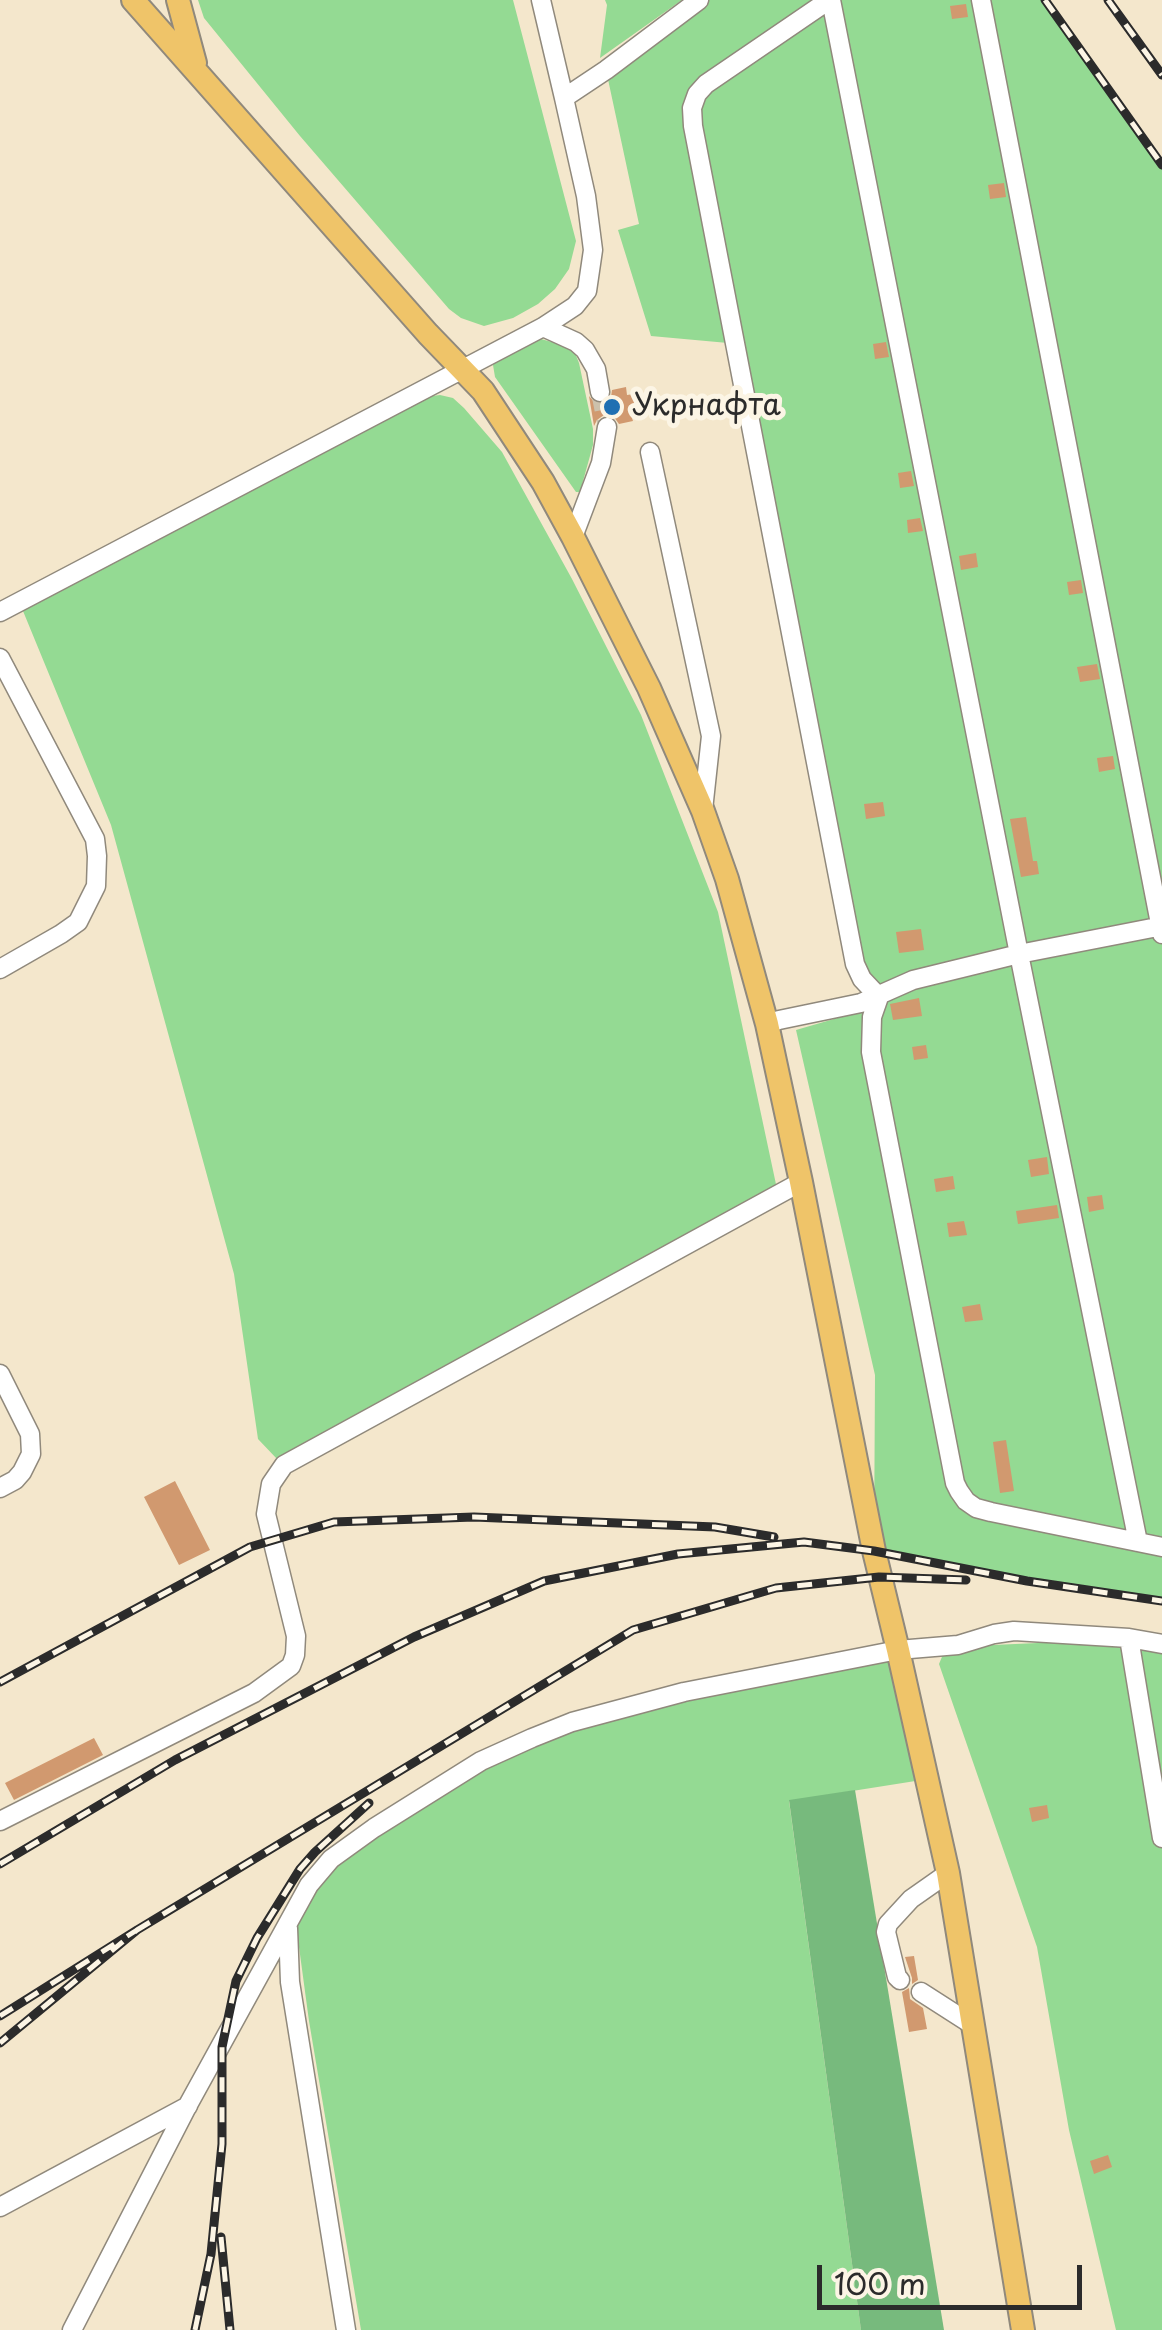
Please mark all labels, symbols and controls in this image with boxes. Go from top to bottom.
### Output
place label: Укрнафта [632,389,781,425]
marker: Укрнафта [601,396,623,418]
scale bar [822,2245,1087,2307]
text: 100 m [834,2260,926,2305]

